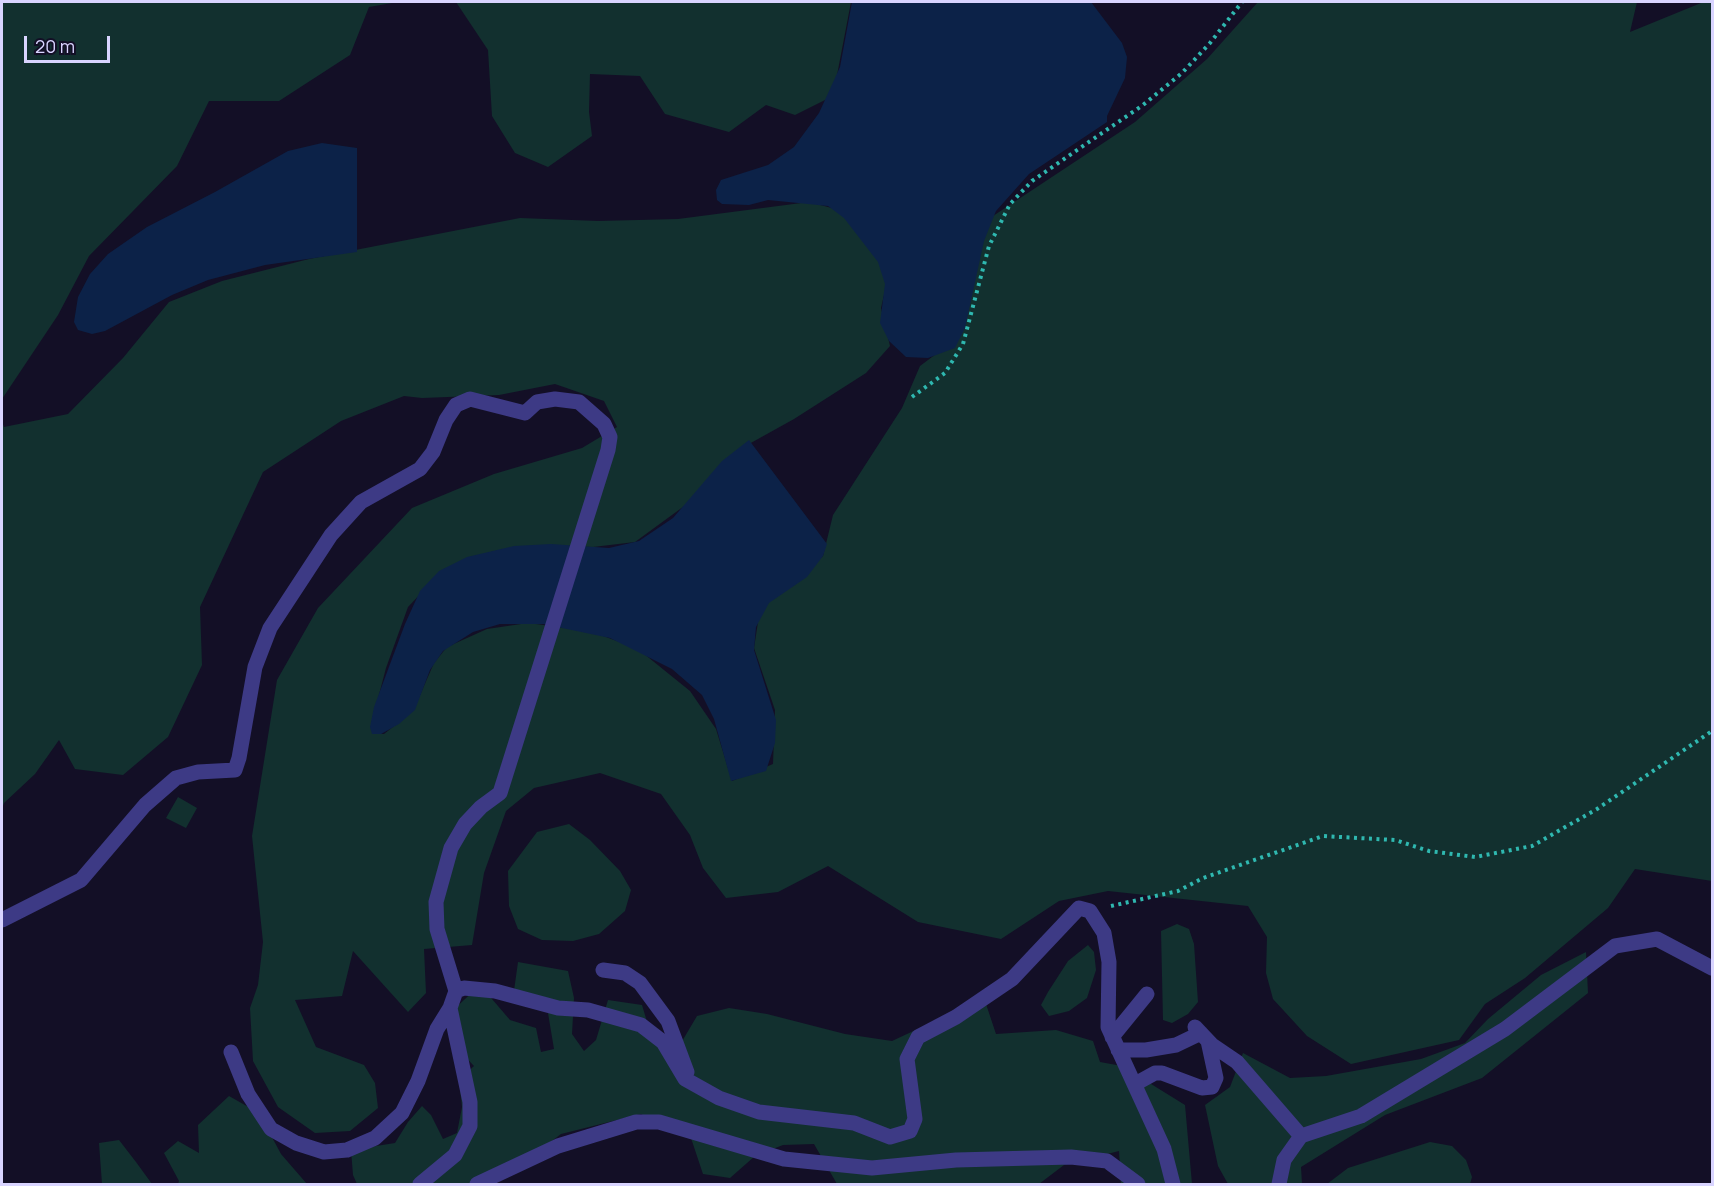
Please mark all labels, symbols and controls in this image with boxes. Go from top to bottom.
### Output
scale bar [27,24,112,62]
text: 20 m [35,34,75,58]

